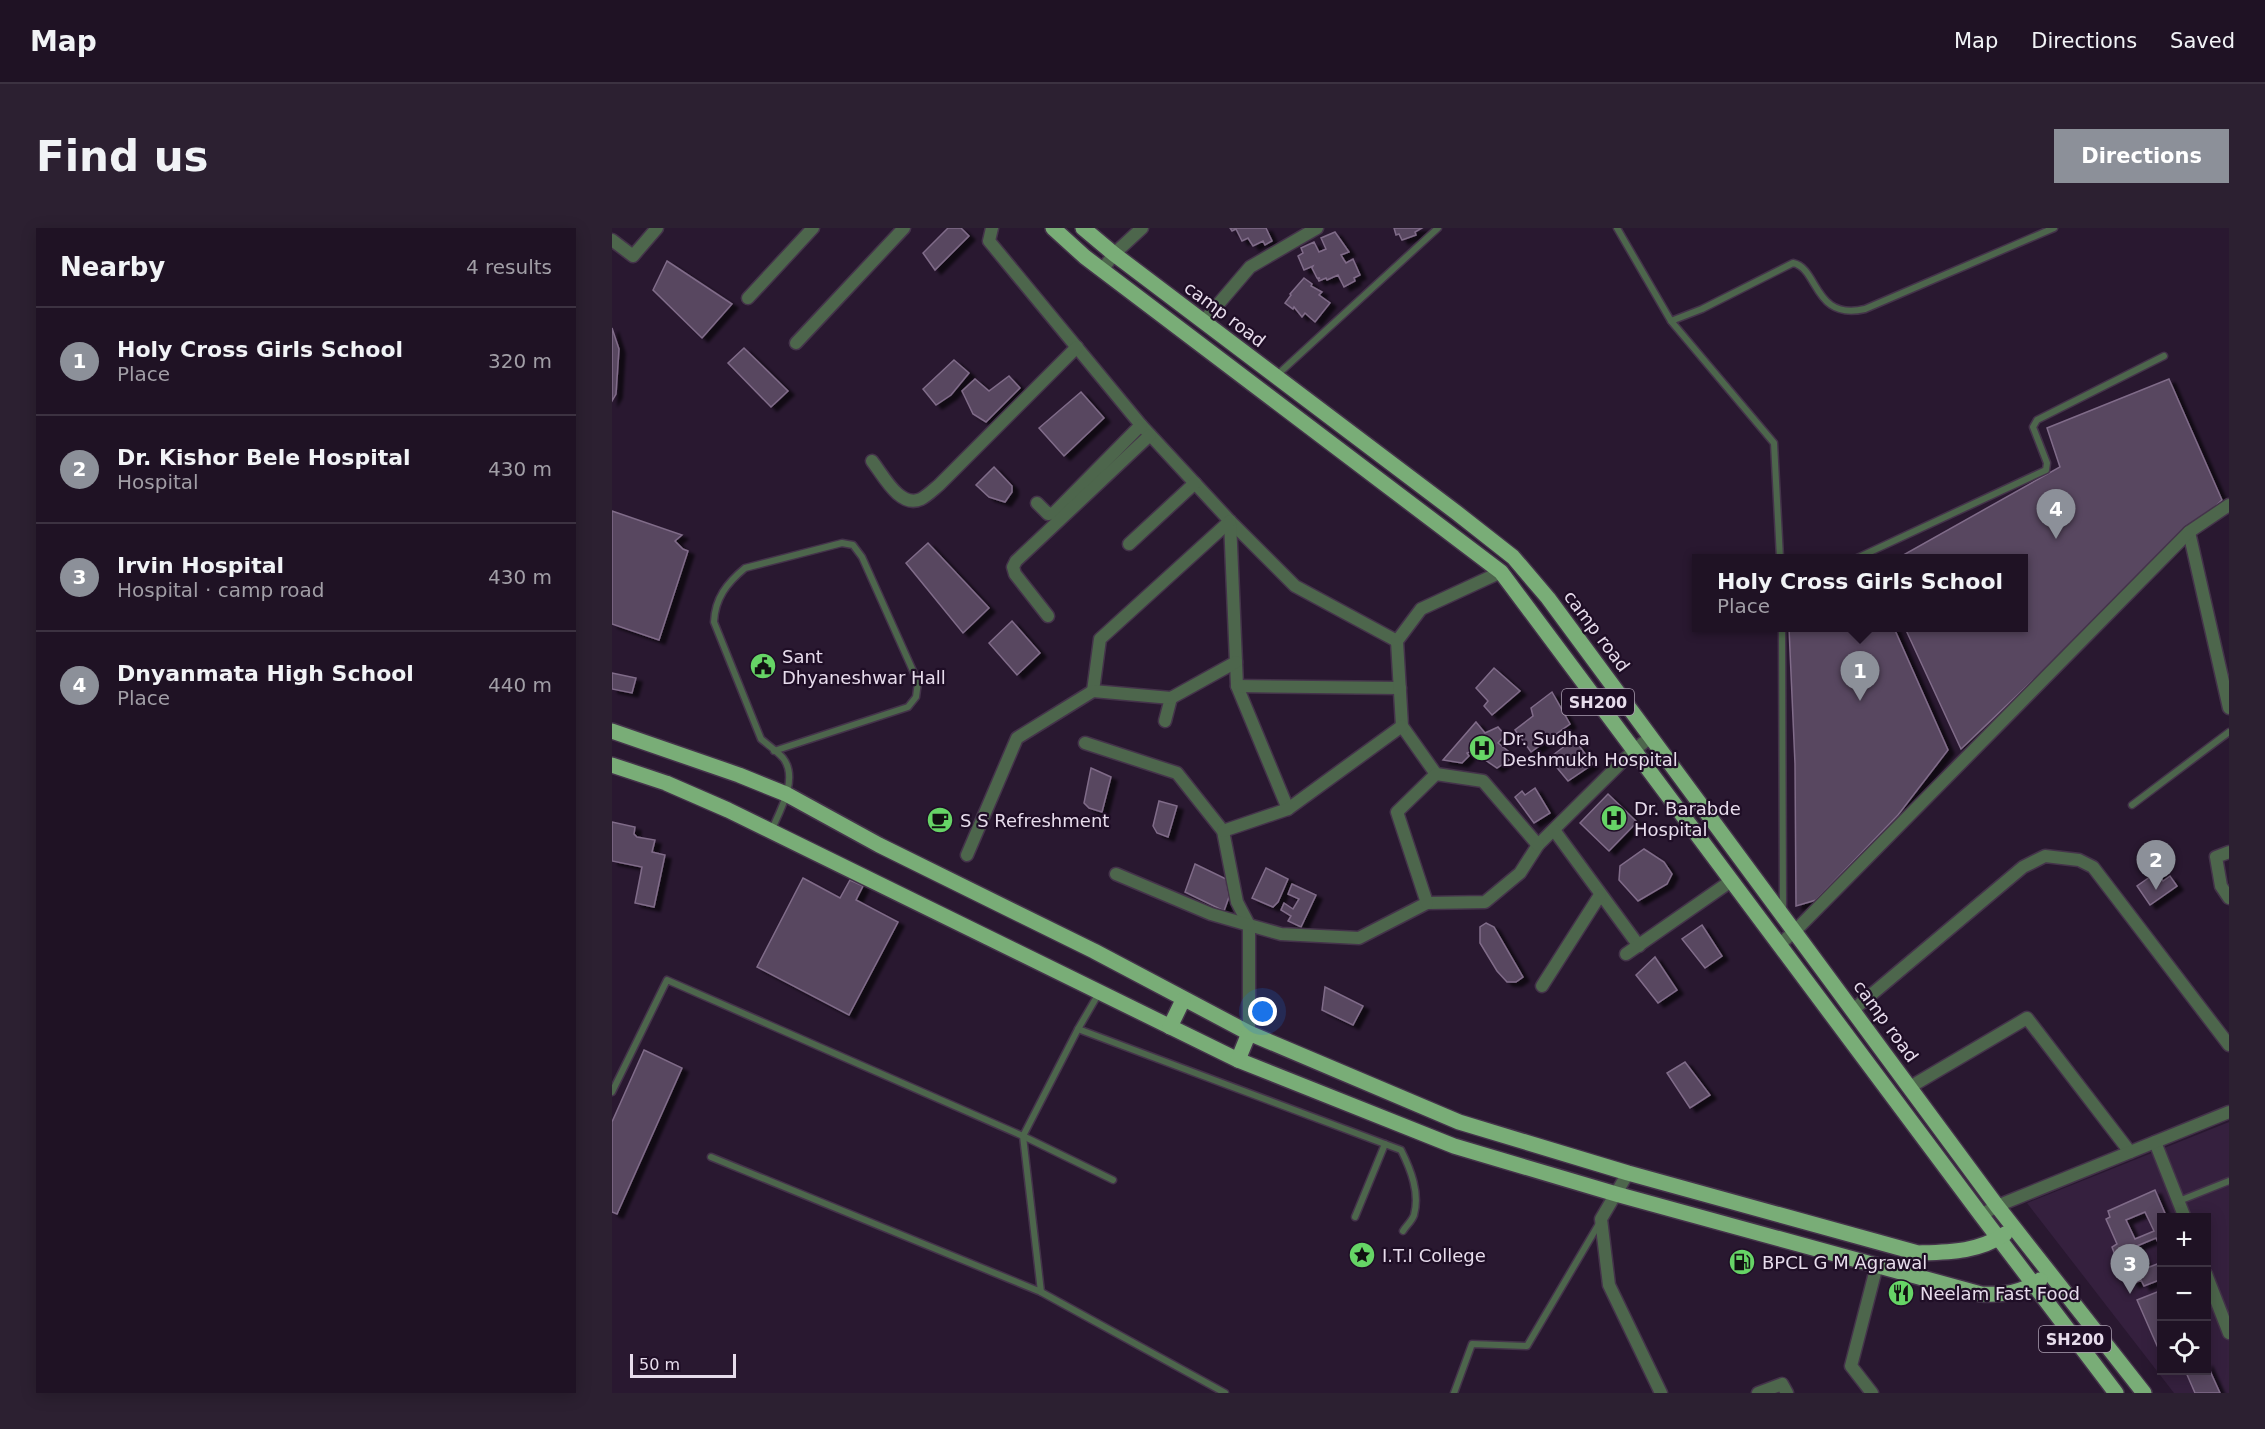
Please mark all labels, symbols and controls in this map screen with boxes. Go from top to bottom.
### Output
text: Map [30,25,97,58]
text: Map [1954,29,1998,53]
text: Directions [2031,29,2137,53]
text: Saved [2170,29,2235,53]
button: Directions [2054,129,2229,183]
text: Find us [36,132,209,181]
text: Nearby [60,252,165,282]
text: 4 results [466,255,552,279]
street label: camp road [1180,277,1270,351]
text: Holy Cross Girls School [117,337,403,362]
text: 1 [73,349,86,373]
text: 320 m [488,349,552,373]
text: Place [117,362,170,386]
text: Dr. Kishor Bele Hospital [117,445,411,470]
text: 2 [73,457,86,481]
text: 430 m [488,457,552,481]
text: Hospital [117,470,199,494]
pin: 4 [2036,490,2076,539]
text: Irvin Hospital [117,553,284,578]
popup [1692,554,2028,632]
text: 3 [73,565,86,589]
text: 430 m [488,565,552,589]
text: Holy Cross Girls School [1717,569,2003,594]
text: Hospital · camp road [117,578,324,602]
street label: camp road [1560,586,1634,676]
text: Place [1717,594,1770,618]
place label: Sant Dhyaneshwar Hall [782,646,946,688]
public building icon: Sant Dhyaneshwar Hall [748,651,778,681]
pin: 1 [1840,652,1880,701]
text: Dnyanmata High School [117,661,414,686]
text: 4 [73,673,86,697]
text: 440 m [488,673,552,697]
text: Place [117,686,170,710]
road number: SH200 [1562,689,1634,715]
place label: Dr. Sudha Deshmukh Hospital [1502,728,1678,770]
hospital icon: Dr. Sudha Deshmukh Hospital [1467,733,1497,763]
place label: Dr. Barabde Hospital [1634,798,1741,840]
hospital icon: Dr. Barabde Hospital [1599,803,1629,833]
cafe icon: S S Refreshment [925,805,955,835]
place label: S S Refreshment [960,810,1109,831]
pin: 2 [2136,840,2176,890]
street label: camp road [1849,976,1923,1066]
your location [1248,997,1277,1026]
map controls [2157,1213,2211,1375]
button: + [2157,1213,2211,1267]
place icon: I.T.I College [1347,1240,1377,1270]
pin: 3 [2110,1244,2150,1294]
place label: I.T.I College [1382,1245,1486,1266]
fuel station icon: BPCL G M Agrawal [1727,1247,1757,1277]
place label: BPCL G M Agrawal [1762,1252,1927,1273]
button: − [2157,1267,2211,1321]
restaurant icon: Neelam Fast Food [1886,1278,1916,1308]
place label: Neelam Fast Food [1920,1283,2080,1304]
button: locate [2157,1321,2211,1375]
road number: SH200 [2039,1326,2111,1352]
scale bar [630,1351,736,1378]
text: 50 m [639,1355,680,1374]

